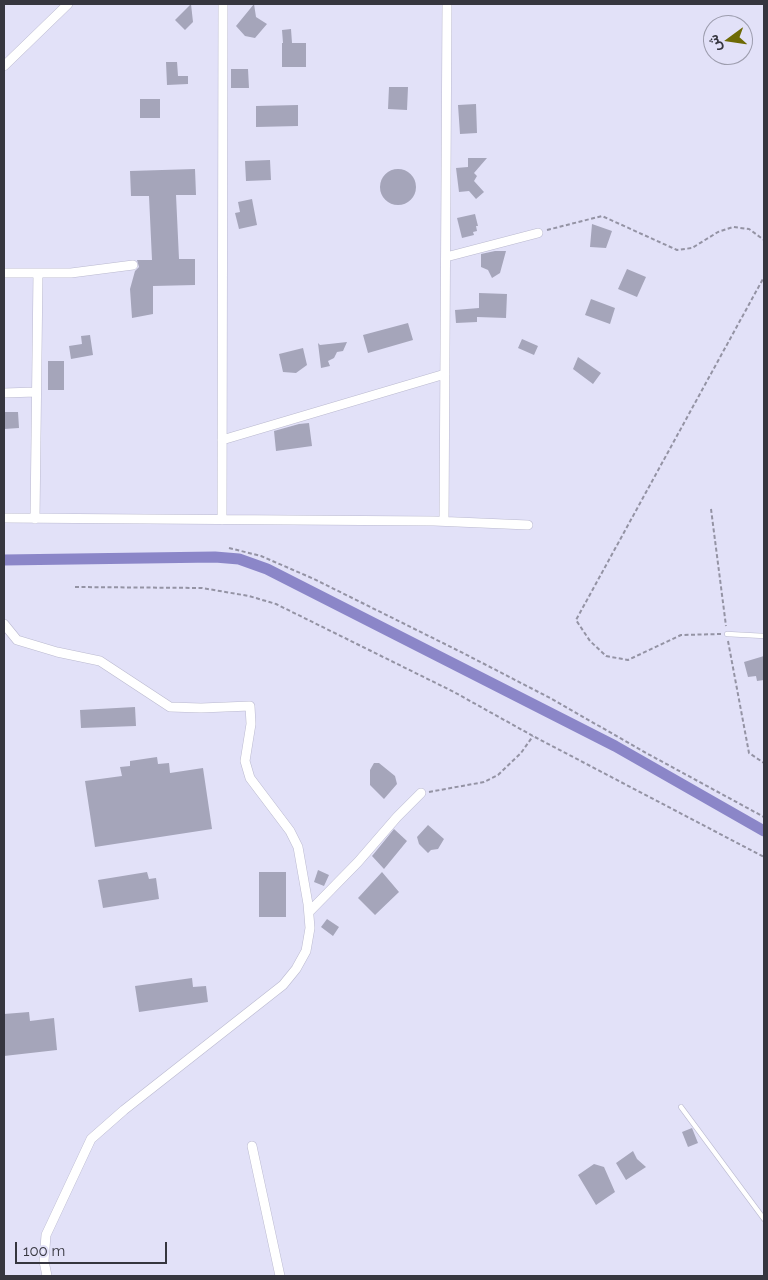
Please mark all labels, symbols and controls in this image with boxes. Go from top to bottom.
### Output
north arrow [703,15,753,65]
text: ش [705,33,724,53]
scale bar [18,1232,170,1264]
text: 100 m [23,1242,65,1260]

